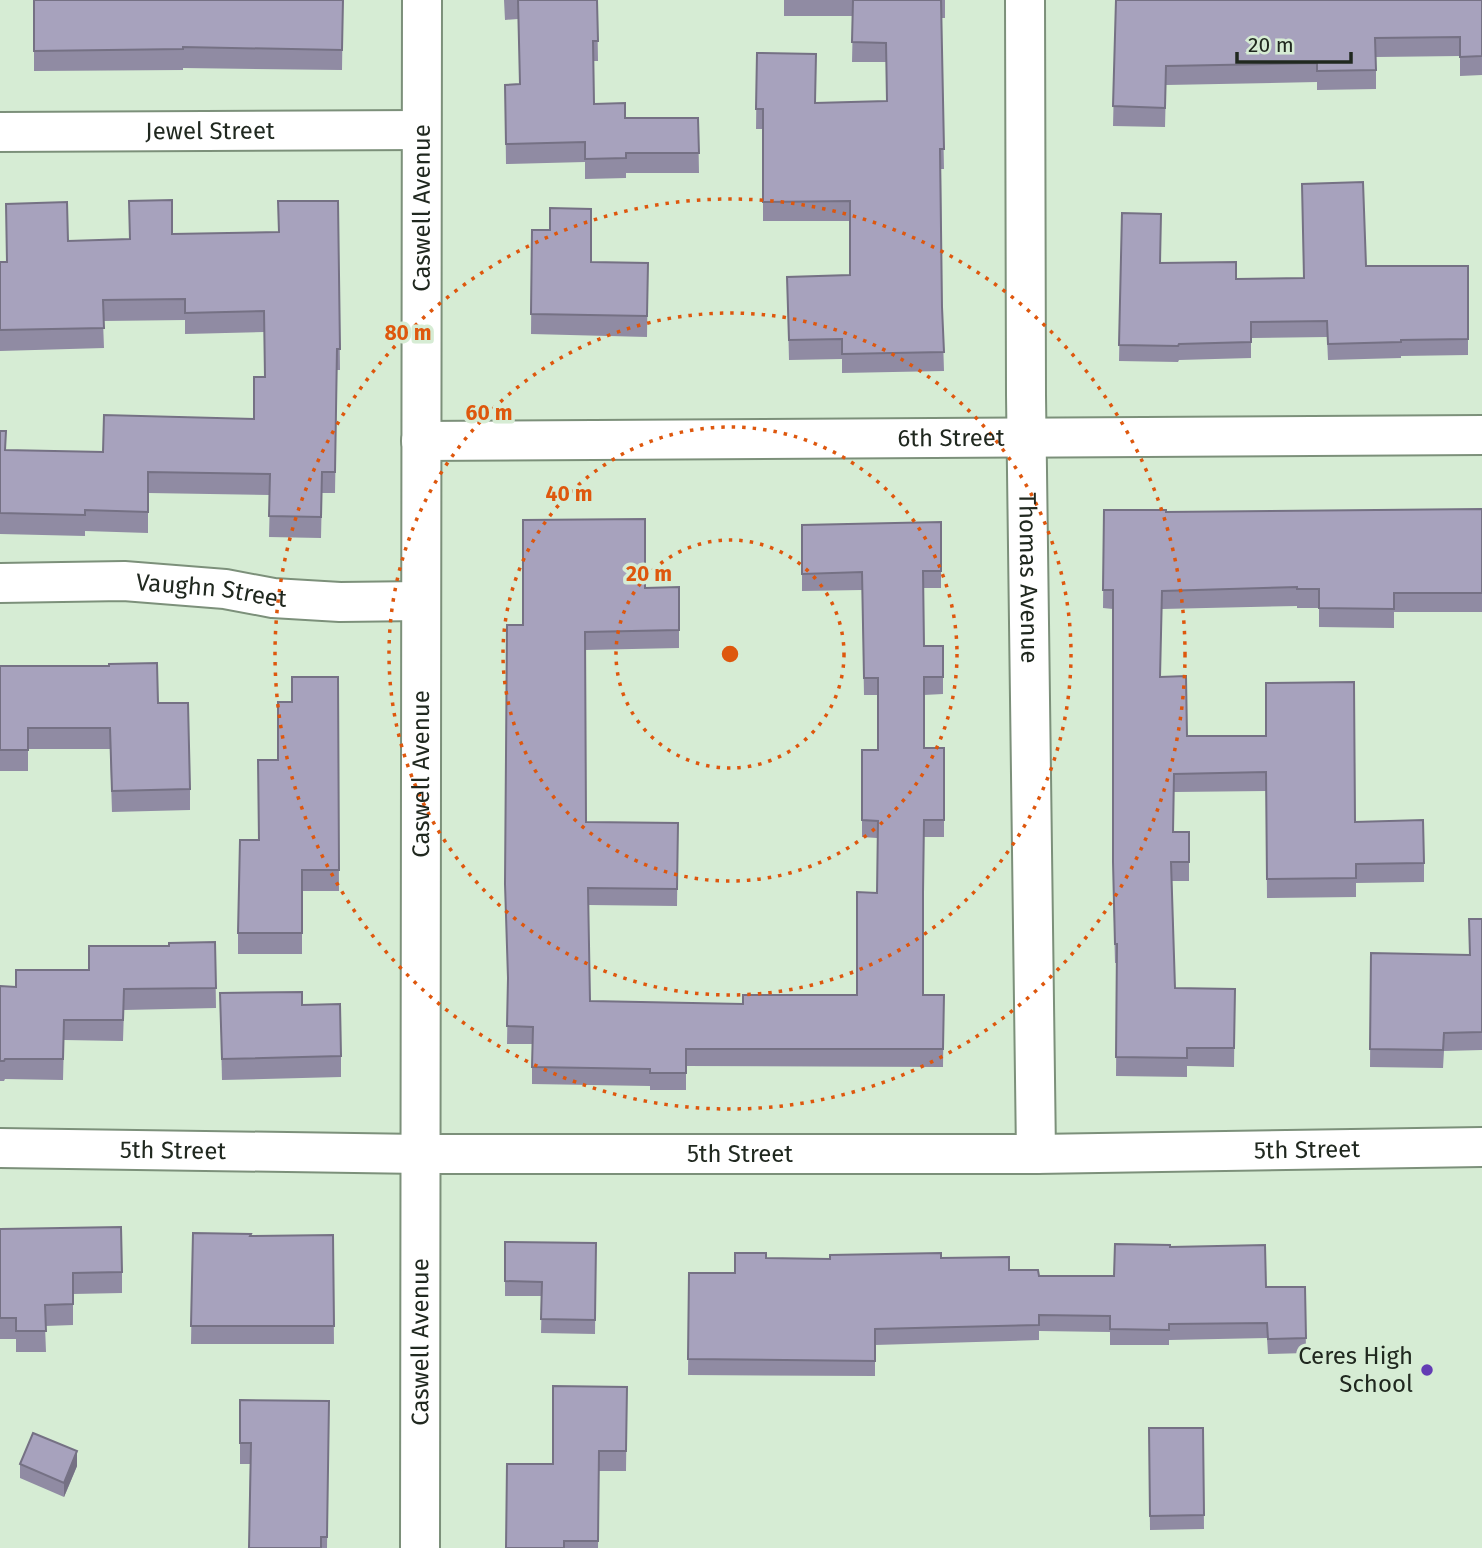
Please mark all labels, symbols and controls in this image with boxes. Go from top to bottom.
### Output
scale bar [1237,21,1351,65]
text: 20 m [1248,32,1294,58]
street label: Jewel Street [145,117,275,145]
street label: Caswell Avenue [408,124,436,292]
text: 80 m [384,320,432,346]
text: 60 m [466,400,512,426]
street label: 6th Street [897,424,1005,452]
text: 40 m [546,481,592,507]
street label: Thomas Avenue [1013,492,1044,664]
text: 20 m [626,561,672,587]
street label: Vaughn Street [135,568,288,613]
centre of rings [718,642,742,666]
street label: Caswell Avenue [407,690,435,858]
street label: 5th Street [1254,1135,1361,1165]
street label: 5th Street [120,1136,227,1165]
street label: 5th Street [687,1140,793,1168]
street label: Caswell Avenue [406,1258,434,1426]
place label: Ceres High School [1298,1342,1413,1398]
marker: Ceres High School [1419,1362,1435,1378]

